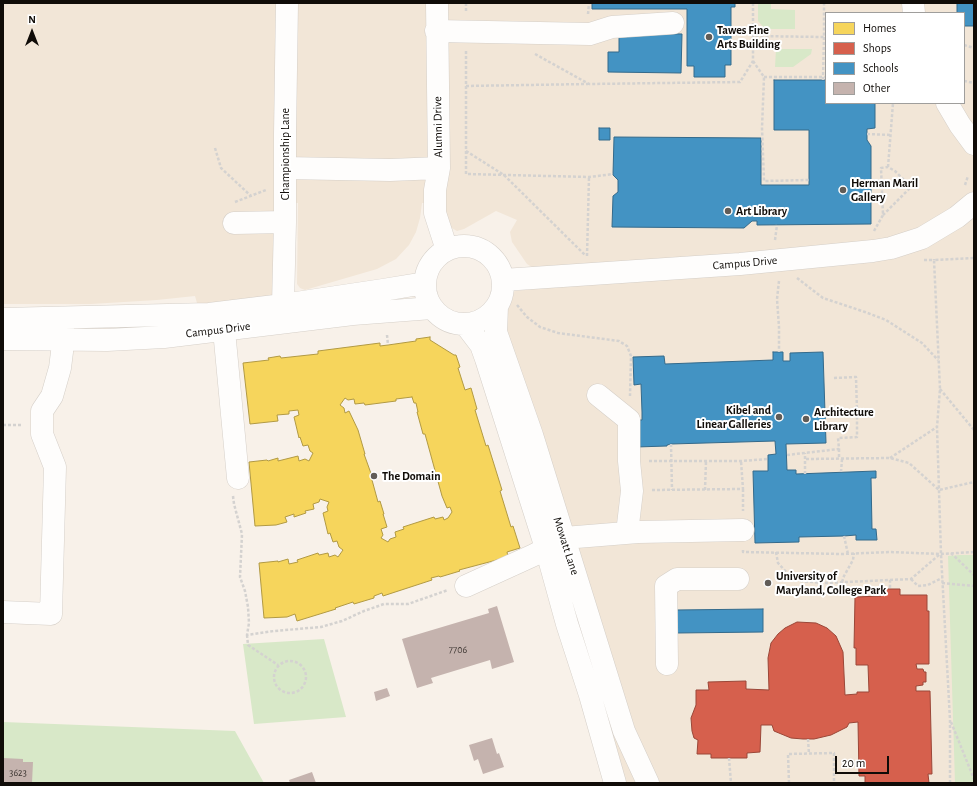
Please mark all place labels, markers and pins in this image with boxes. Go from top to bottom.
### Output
place label: Tawes Fine Arts Building [717,23,780,51]
marker: Tawes Fine Arts Building [704,32,714,42]
place label: Herman Maril Gallery [851,176,918,204]
marker: Herman Maril Gallery [838,185,848,195]
place label: Art Library [736,204,787,218]
marker: Art Library [723,206,733,216]
place label: Kibel and Linear Galleries [697,403,771,431]
place label: Architecture Library [814,405,874,433]
marker: Kibel and Linear Galleries [774,412,784,422]
marker: Architecture Library [801,414,811,424]
place label: The Domain [382,469,441,483]
marker: The Domain [369,471,379,481]
place label: University of Maryland, College Park [776,569,886,597]
marker: University of Maryland, College Park [763,578,773,588]

